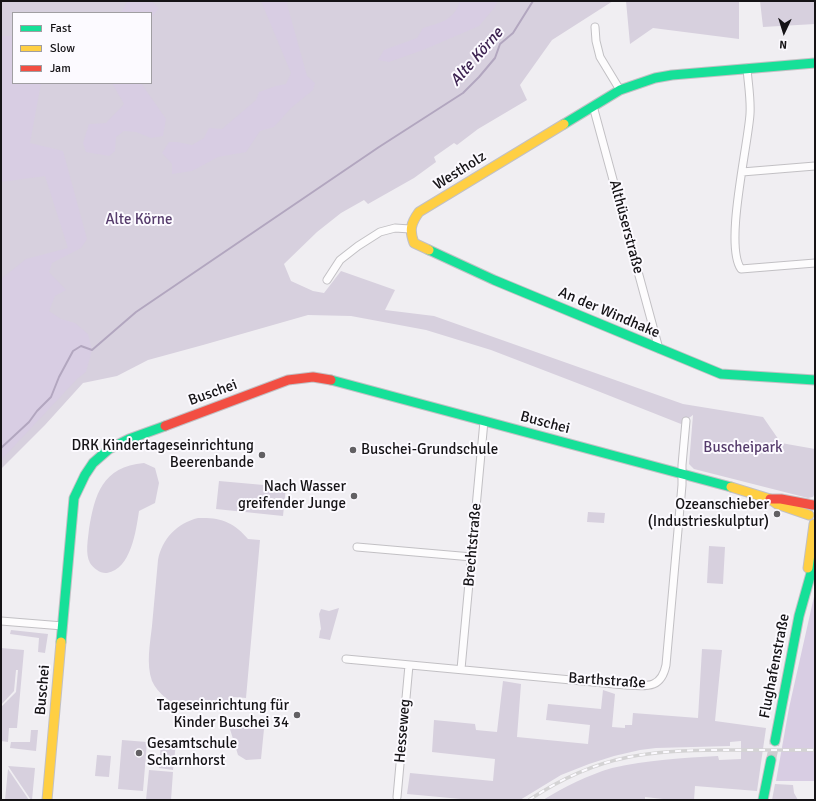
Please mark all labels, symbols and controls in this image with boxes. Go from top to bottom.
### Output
legend [12,12,152,84]
north arrow [764,12,804,52]
text: Fast [50,21,71,36]
water label: Alte Körne [446,24,508,90]
text: N [779,38,787,51]
text: Slow [50,41,75,56]
text: Jam [50,61,71,76]
street label: Westholz [430,148,490,194]
street label: Althüserstraße [605,178,647,276]
park label: Alte Körne [106,211,172,229]
street label: An der Windhake [556,284,662,342]
street label: Buschei [186,376,240,410]
street label: Buschei [518,408,572,438]
place label: DRK Kindertageseinrichtung Beerenbande [71,437,254,472]
park label: Buscheipark [703,439,783,457]
place label: Buschei-Grundschule [361,441,498,459]
marker: Buschei-Grundschule [348,445,358,455]
marker: DRK Kindertageseinrichtung Beerenbande [257,450,267,460]
place label: Nach Wasser greifender Junge [238,478,346,513]
marker: Nach Wasser greifender Junge [349,491,359,501]
place label: Ozeanschieber (Industrieskulptur) [648,496,769,531]
street label: Brechtstraße [460,502,486,588]
marker: Ozeanschieber (Industrieskulptur) [772,509,782,519]
street label: Flughafenstraße [756,612,794,720]
street label: Buschei [32,664,54,716]
street label: Barthstraße [568,669,646,693]
place label: Tageseinrichtung für Kinder Buschei 34 [157,697,289,732]
street label: Hesseweg [391,698,415,764]
marker: Tageseinrichtung für Kinder Buschei 34 [292,710,302,720]
place label: Gesamtschule Scharnhorst [147,735,237,770]
marker: Gesamtschule Scharnhorst [134,748,144,758]

